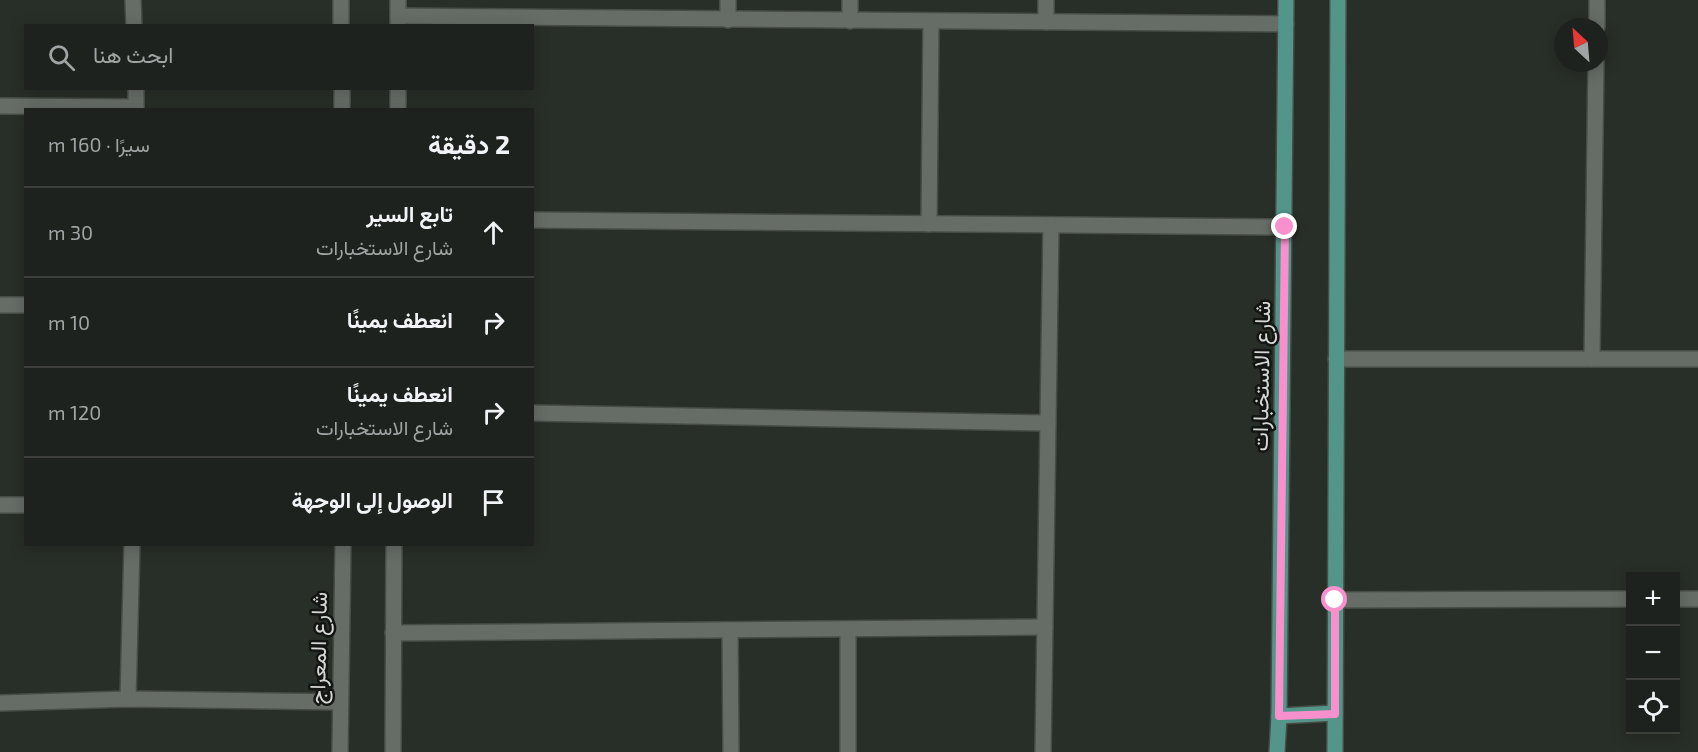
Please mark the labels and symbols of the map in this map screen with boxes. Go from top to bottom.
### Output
north arrow [1554,18,1608,72]
route end [1271,213,1297,239]
street label: شارع الاستخبارات [1246,300,1277,452]
route start [1321,586,1347,612]
street label: شارع المعراج [303,591,334,705]

